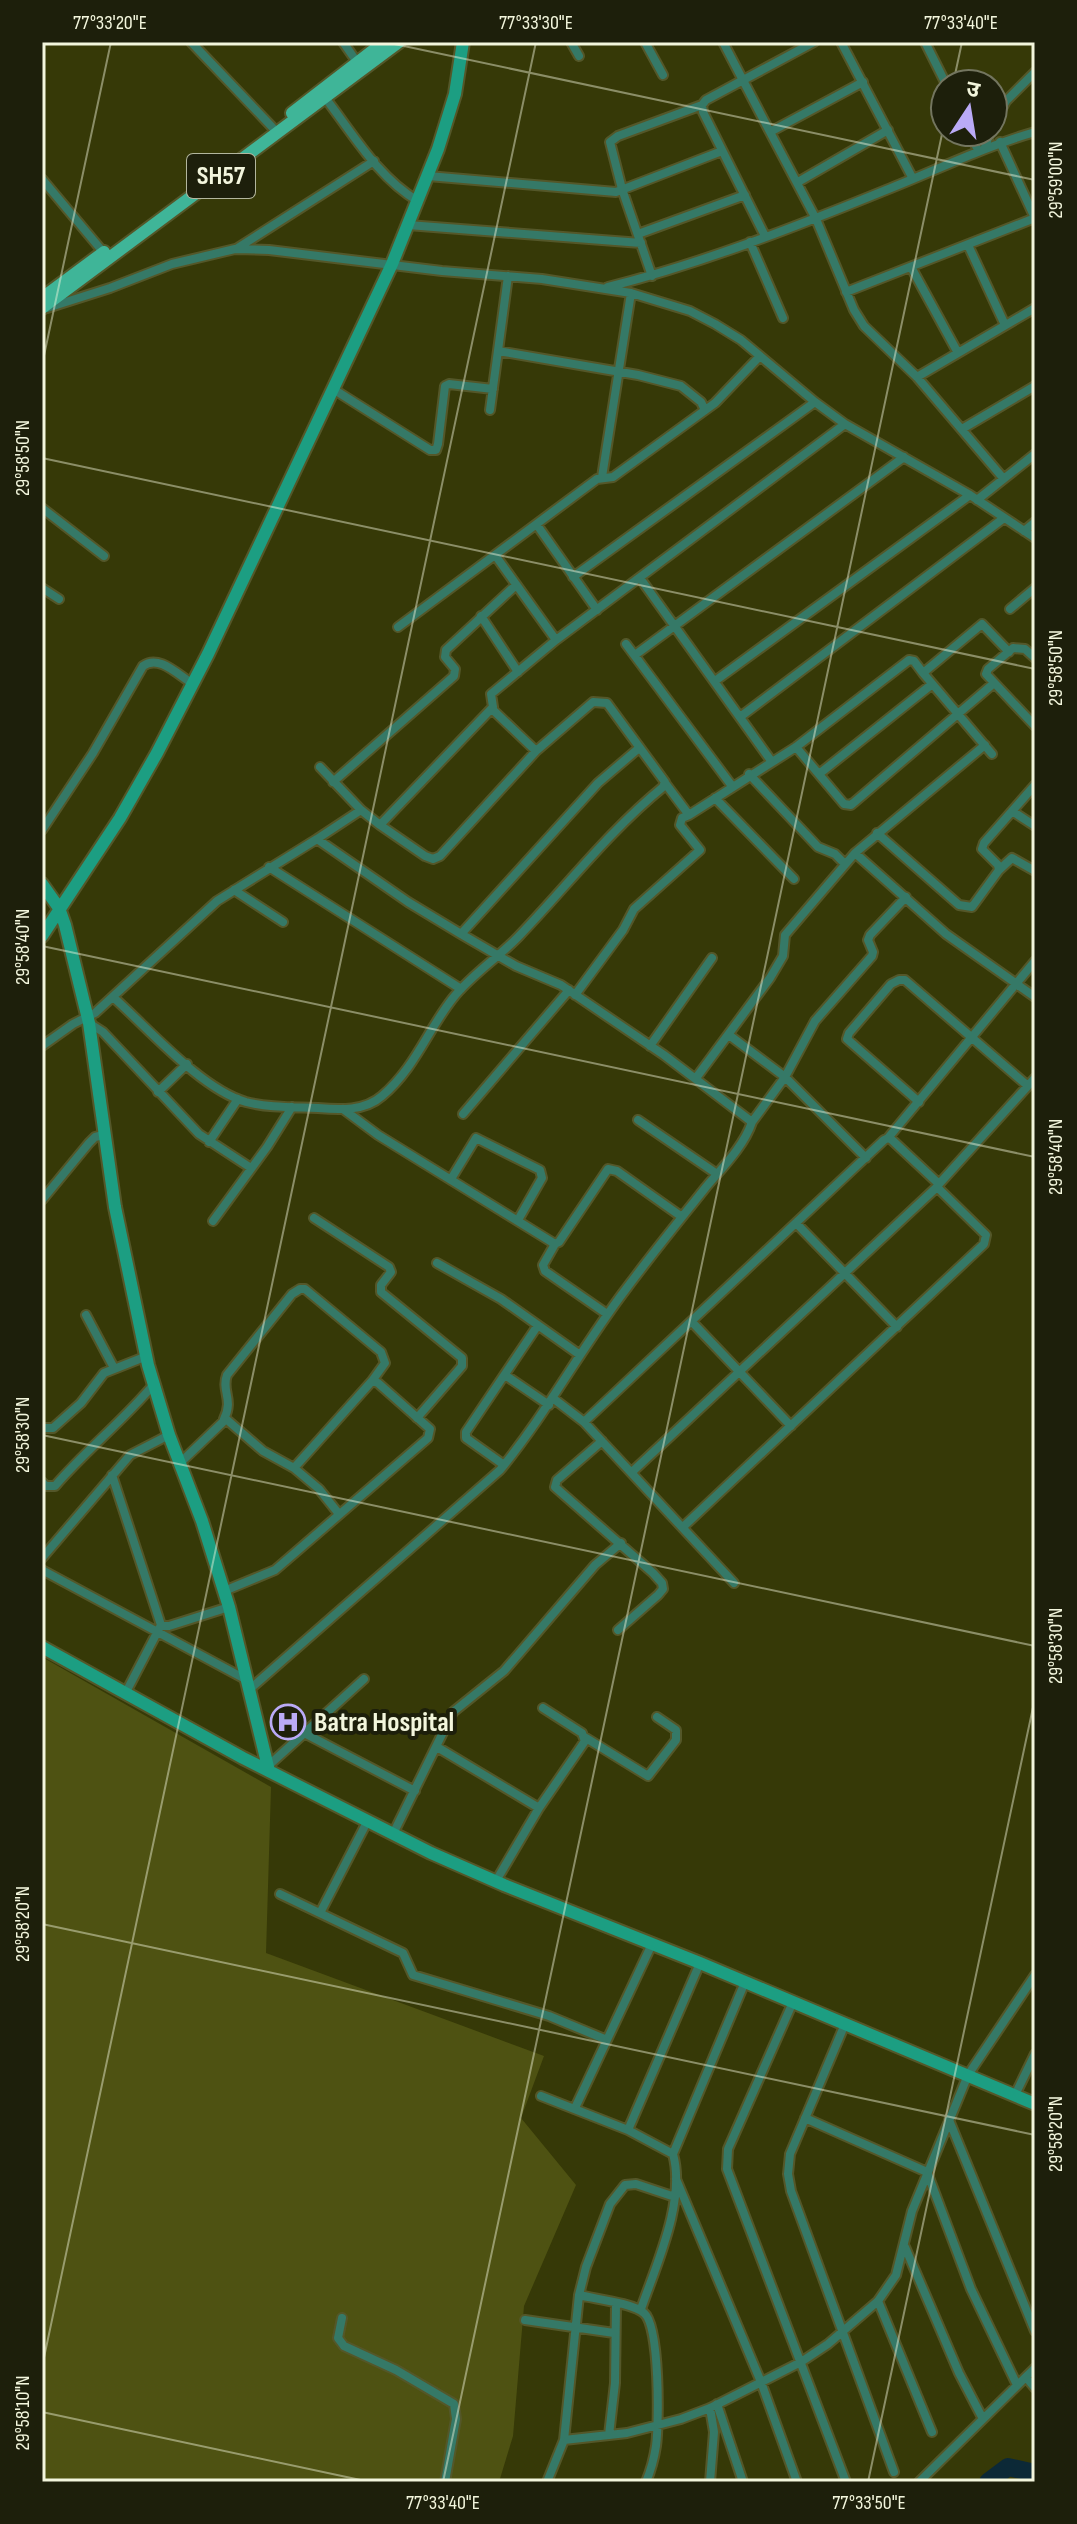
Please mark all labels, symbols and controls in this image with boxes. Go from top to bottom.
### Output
text: 77°33'20"E [73,11,147,35]
text: 77°33'30"E [499,11,573,35]
text: 77°33'40"E [924,11,998,35]
north arrow [929,68,1009,148]
text: उ [964,75,983,105]
text: 29°59'00"N [1044,142,1068,218]
road number: SH57 [187,154,255,198]
text: 29°58'50"N [11,420,35,496]
text: 29°58'50"N [1044,630,1068,706]
text: 29°58'40"N [11,909,35,985]
text: 29°58'40"N [1044,1119,1068,1195]
text: 29°58'30"N [11,1397,35,1473]
text: 29°58'30"N [1044,1608,1068,1684]
hospital icon: Batra Hospital [269,1703,307,1741]
place label: Batra Hospital [314,1706,454,1739]
text: 29°58'20"N [11,1886,35,1962]
text: 29°58'20"N [1044,2096,1068,2172]
text: 29°58'10"N [11,2376,35,2450]
text: 77°33'40"E [406,2491,480,2515]
text: 77°33'50"E [832,2491,906,2515]

